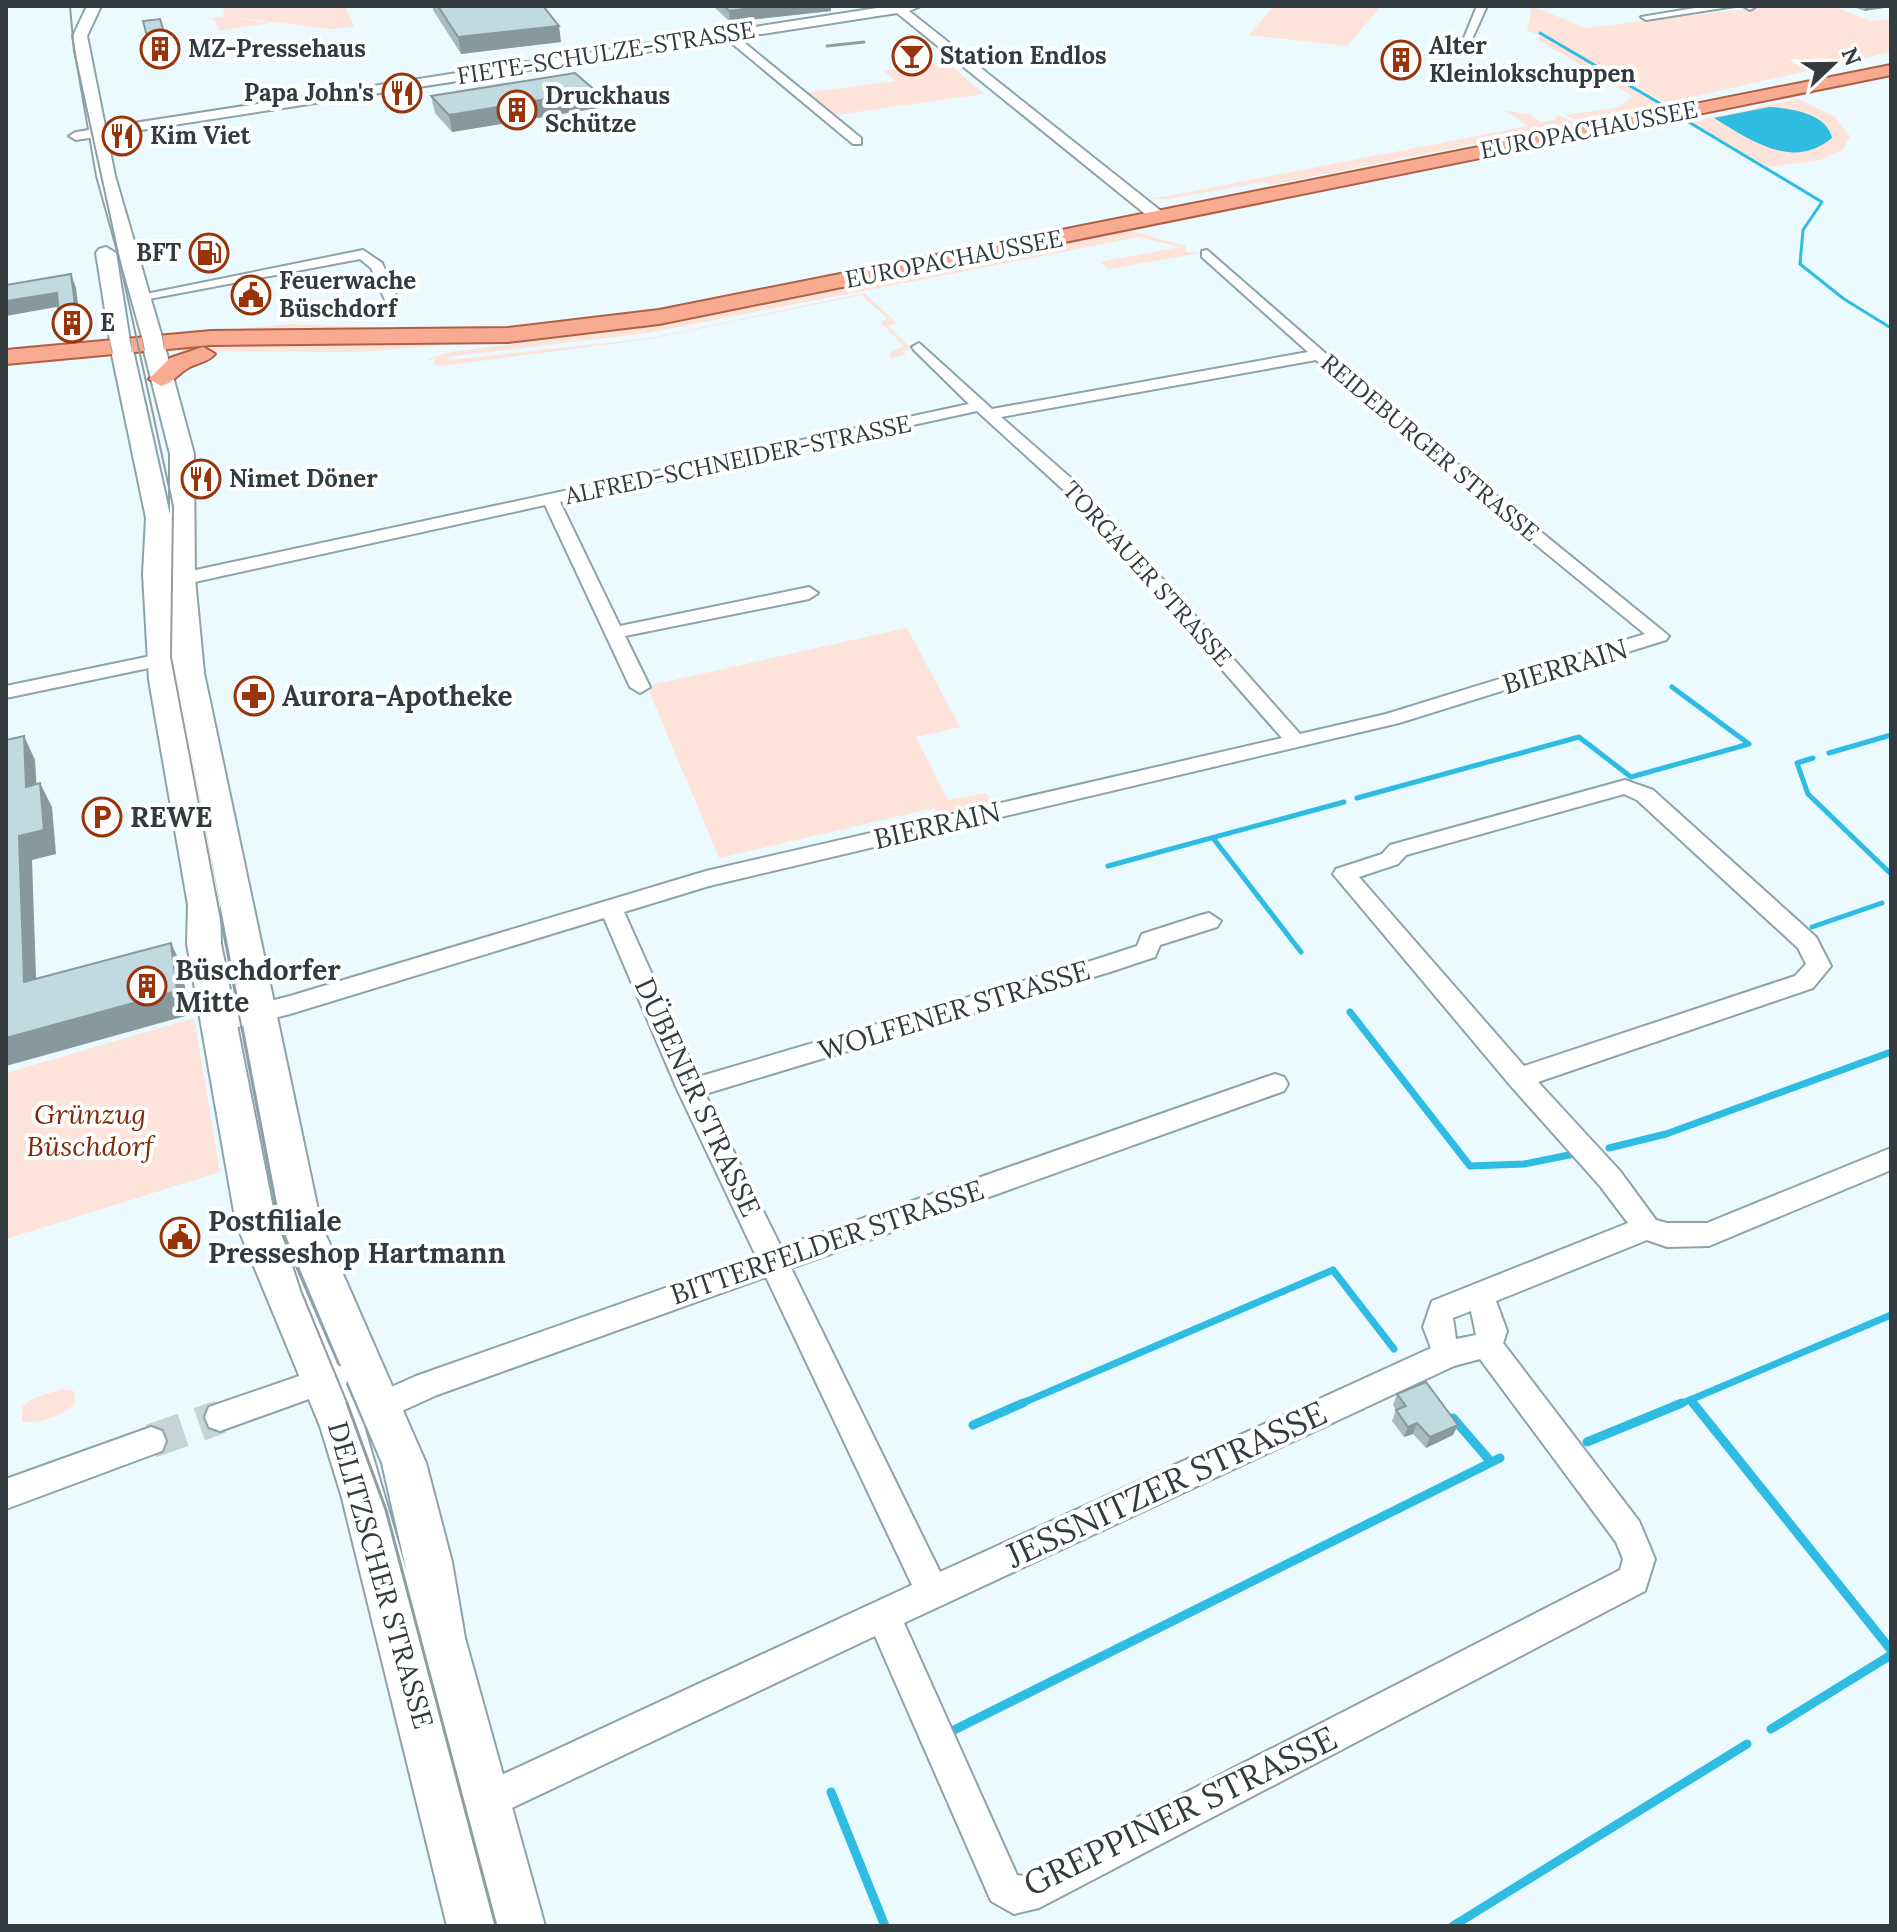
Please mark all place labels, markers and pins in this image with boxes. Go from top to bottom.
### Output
building icon: MZ-Pressehaus [139,28,181,70]
place label: Alter Kleinlokschuppen [1429,30,1636,89]
place label: MZ-Pressehaus [188,33,366,64]
bar icon: Station Endlos [891,35,933,77]
building icon: Alter Kleinlokschuppen [1380,39,1422,81]
place label: Station Endlos [940,40,1107,71]
restaurant icon: Papa John's [381,72,423,114]
place label: Papa John's [244,77,374,108]
place label: Druckhaus Schütze [545,80,670,139]
building icon: Druckhaus Schütze [496,89,538,131]
restaurant icon: Kim Viet [101,115,143,157]
place label: Kim Viet [150,120,251,151]
fuel station icon: BFT [188,232,230,274]
place label: BFT [136,237,181,268]
place label: Feuerwache Büschdorf [279,265,416,324]
public building icon: Feuerwache Büschdorf [230,274,272,316]
building icon: E [51,302,93,344]
place label: E [100,307,115,338]
restaurant icon: Nimet Döner [180,458,222,500]
place label: Nimet Döner [229,463,378,494]
pharmacy icon: Aurora-Apotheke [233,675,275,717]
place label: Aurora-Apotheke [282,678,513,714]
parking icon: REWE [81,796,123,838]
place label: REWE [130,799,212,835]
place label: Büschdorfer Mitte [175,952,341,1020]
building icon: Büschdorfer Mitte [126,965,168,1007]
place label: Postfiliale Presseshop Hartmann [208,1203,506,1271]
public building icon: Postfiliale Presseshop Hartmann [159,1216,201,1258]

